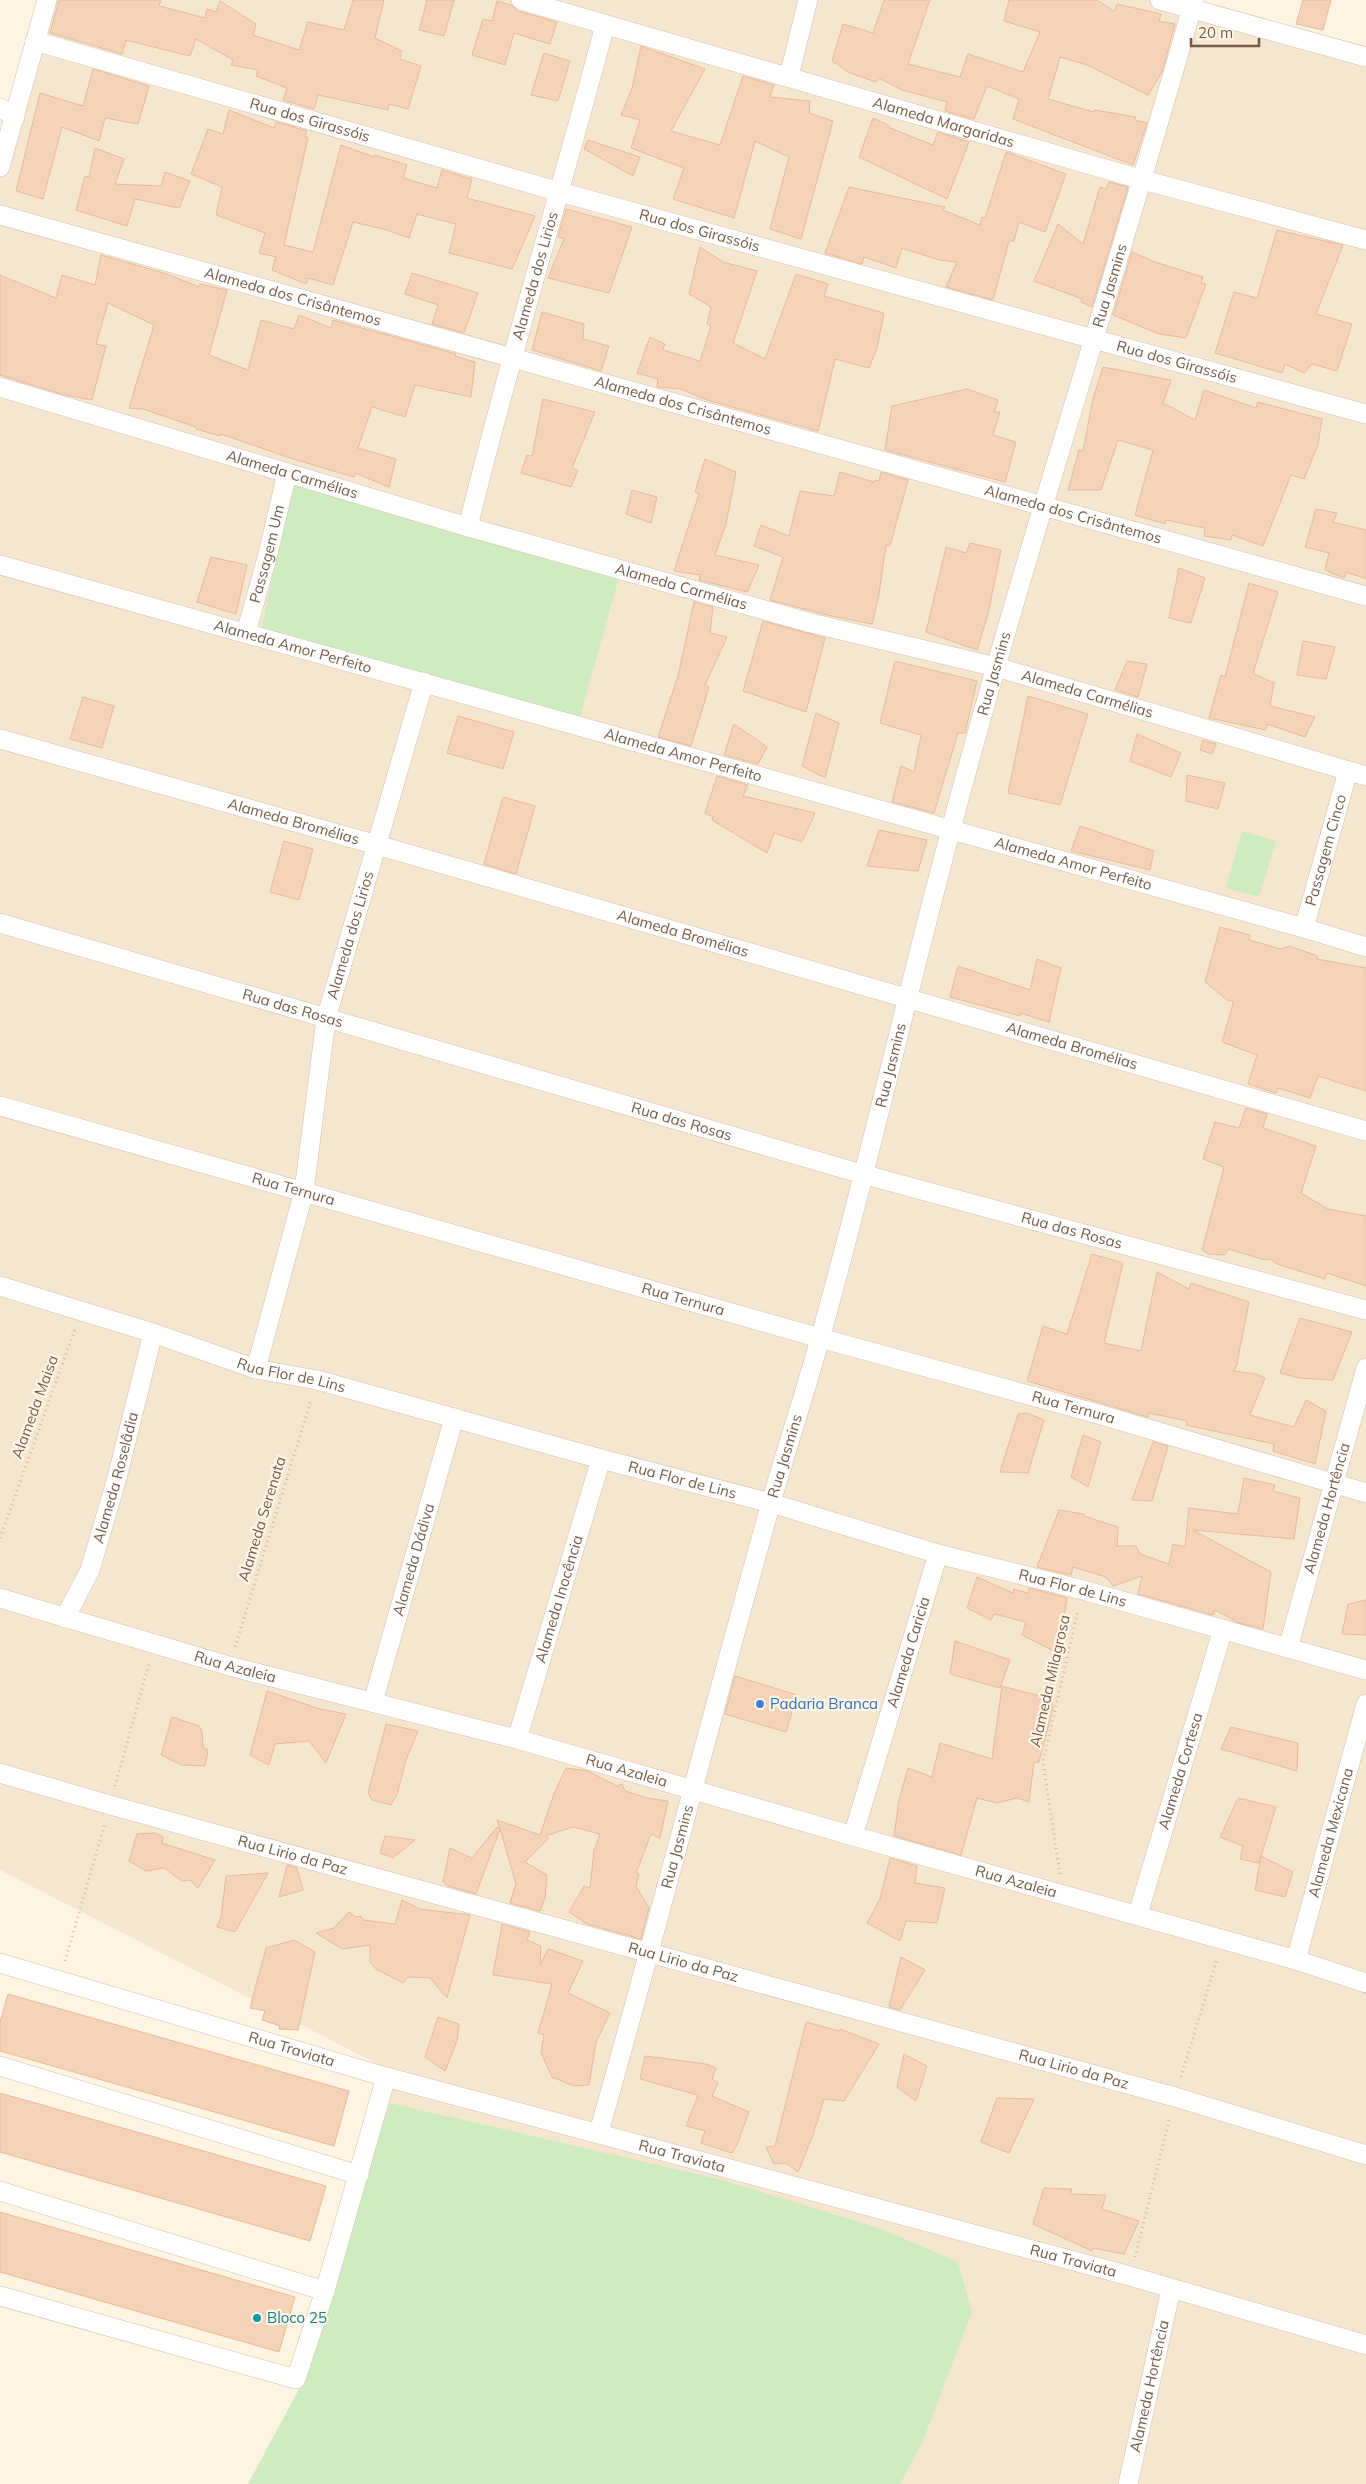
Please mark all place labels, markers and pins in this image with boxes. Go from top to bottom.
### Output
place label: Padaria Branca [770,1694,878,1713]
marker: Padaria Branca [754,1698,766,1710]
place label: Bloco 25 [267,2308,327,2327]
marker: Bloco 25 [251,2312,263,2324]

